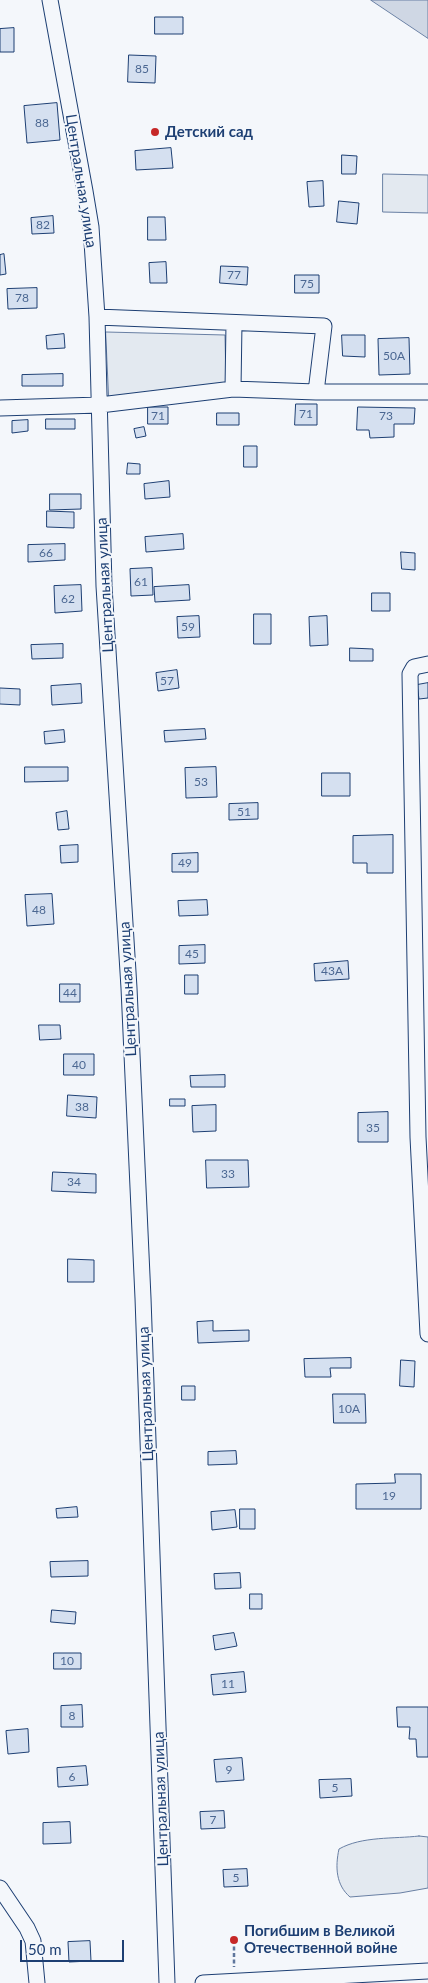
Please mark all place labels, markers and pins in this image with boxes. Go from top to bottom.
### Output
place label: Детский сад [165,123,253,141]
marker: Детский сад [149,126,161,138]
place label: Погибшим в Великой Отечественной войне [244,1922,398,1957]
marker: Погибшим в Великой Отечественной войне [228,1934,240,1946]

